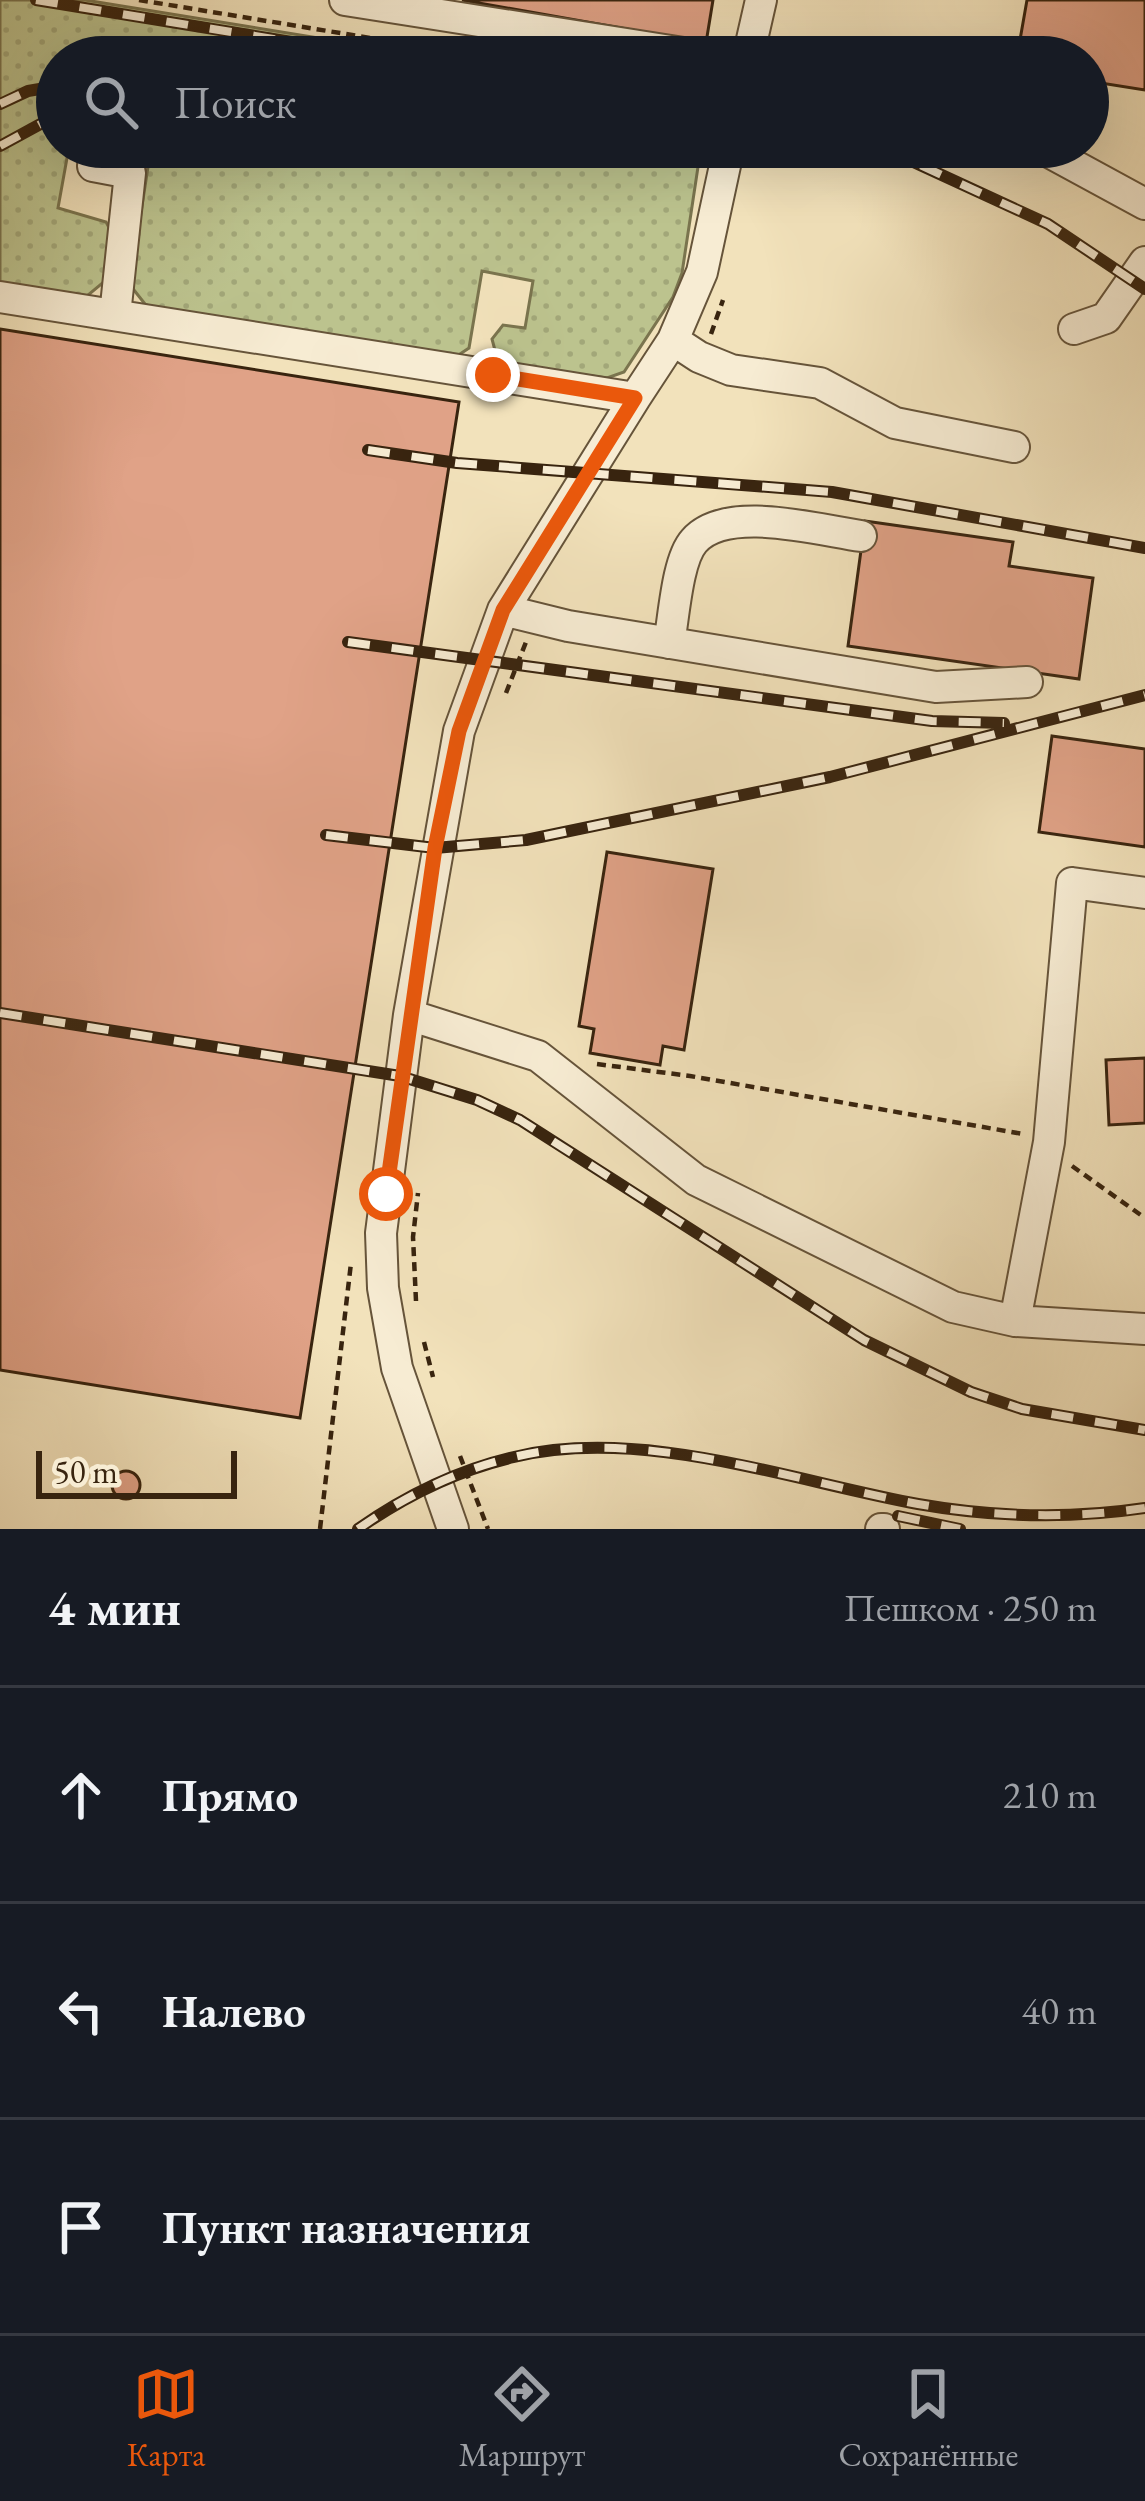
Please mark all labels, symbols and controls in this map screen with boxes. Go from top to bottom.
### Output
search box [36,36,1109,168]
icon: search [78,69,144,135]
text: Поиск [174,73,296,131]
route end [466,348,520,402]
route start [359,1167,413,1221]
scale bar [36,1445,237,1498]
text: 50 m [54,1450,118,1493]
text: 4 мин [48,1574,181,1640]
text: Пешком · 250 m [844,1582,1097,1633]
icon: ahead [48,1762,114,1828]
text: Прямо [162,1766,298,1824]
text: 210 m [1003,1769,1097,1820]
icon: left [48,1978,114,2044]
text: Налево [162,1982,306,2040]
text: 40 m [1021,1985,1097,2036]
icon: arrive [48,2194,114,2260]
text: Пункт назначения [162,2198,531,2256]
tab: Карта [127,2361,205,2476]
tab: Маршрут [459,2361,585,2476]
tab: Сохранённые [838,2361,1018,2476]

